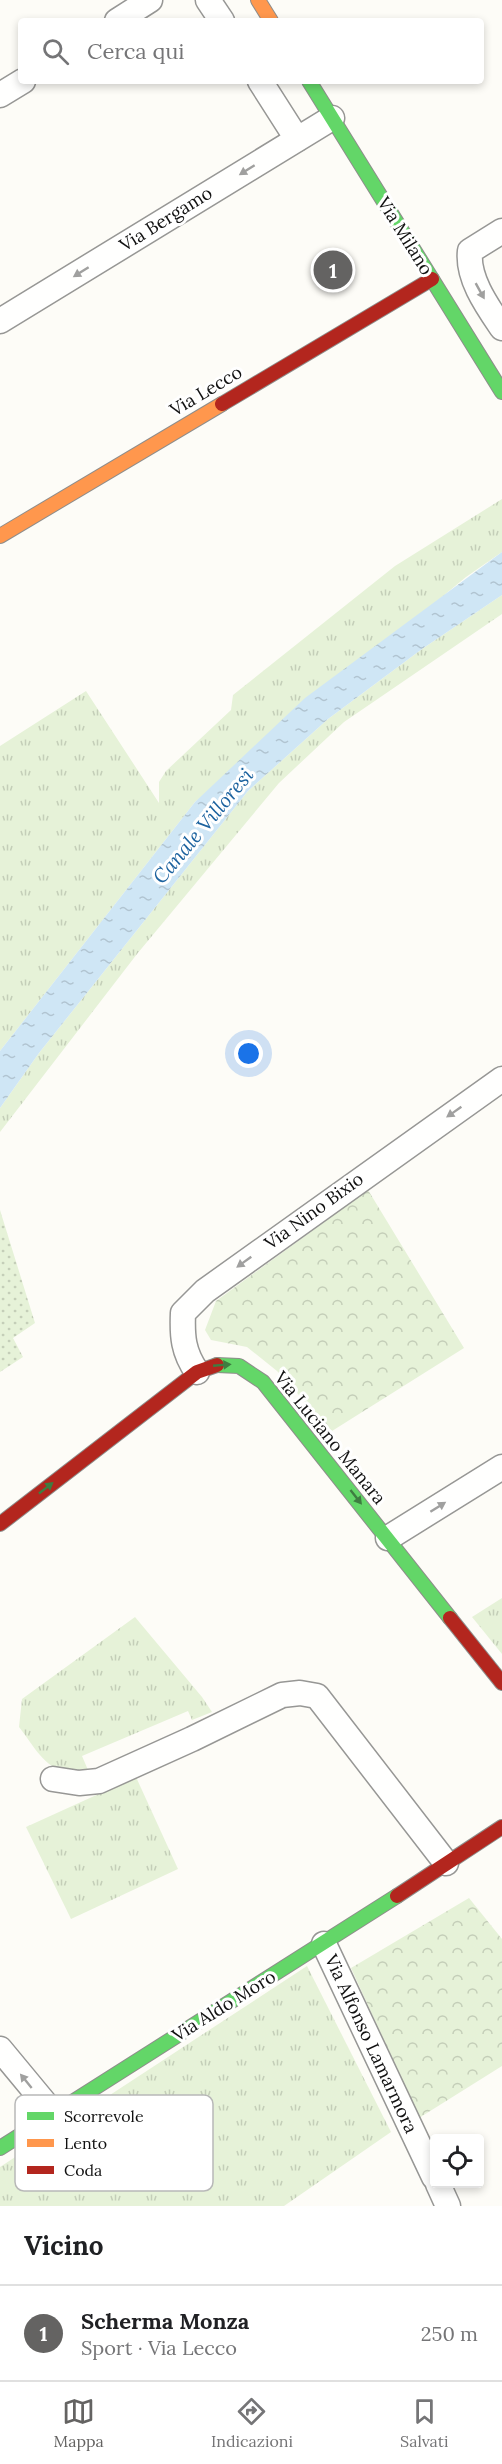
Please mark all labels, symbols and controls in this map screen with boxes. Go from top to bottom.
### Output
search box [18,18,484,84]
icon: search [39,35,72,68]
text: Cerca qui [87,37,184,65]
one-way arrow [239,164,255,175]
street label: Via Bergamo [114,181,216,257]
street label: Via Milano [372,192,438,279]
pin: 1 [314,248,352,292]
one-way arrow [73,266,89,277]
one-way arrow [475,283,486,299]
street label: Via Lecco [165,360,246,422]
water label: Canale Villoresi [147,762,259,889]
your location [234,1039,263,1068]
one-way arrow [446,1106,462,1117]
street label: Via Nino Bixio [259,1167,368,1255]
one-way arrow [237,1256,253,1268]
one-way arrow [212,1360,231,1370]
street label: Via Luciano Manara [269,1366,391,1509]
one-way arrow [39,1482,54,1494]
one-way arrow [349,1489,362,1505]
one-way arrow [430,1502,446,1513]
street label: Via Alfonso Lamarmora [319,1950,423,2137]
street label: Via Aldo Moro [167,1965,280,2047]
one-way arrow [20,2073,33,2089]
legend [15,2095,213,2191]
text: Scorrevole [64,2106,144,2126]
text: Lento [64,2133,107,2153]
map controls [430,2134,484,2188]
button: locate [430,2134,484,2188]
text: Coda [64,2160,102,2180]
text: Vicino [24,2229,104,2262]
text: Scherma Monza [81,2307,249,2335]
text: 1 [39,2321,48,2346]
text: 250 m [421,2321,478,2346]
text: Sport · Via Lecco [81,2335,237,2360]
tab: Mappa [54,2395,104,2451]
tab: Indicazioni [211,2395,293,2451]
tab: Salvati [400,2395,448,2451]

